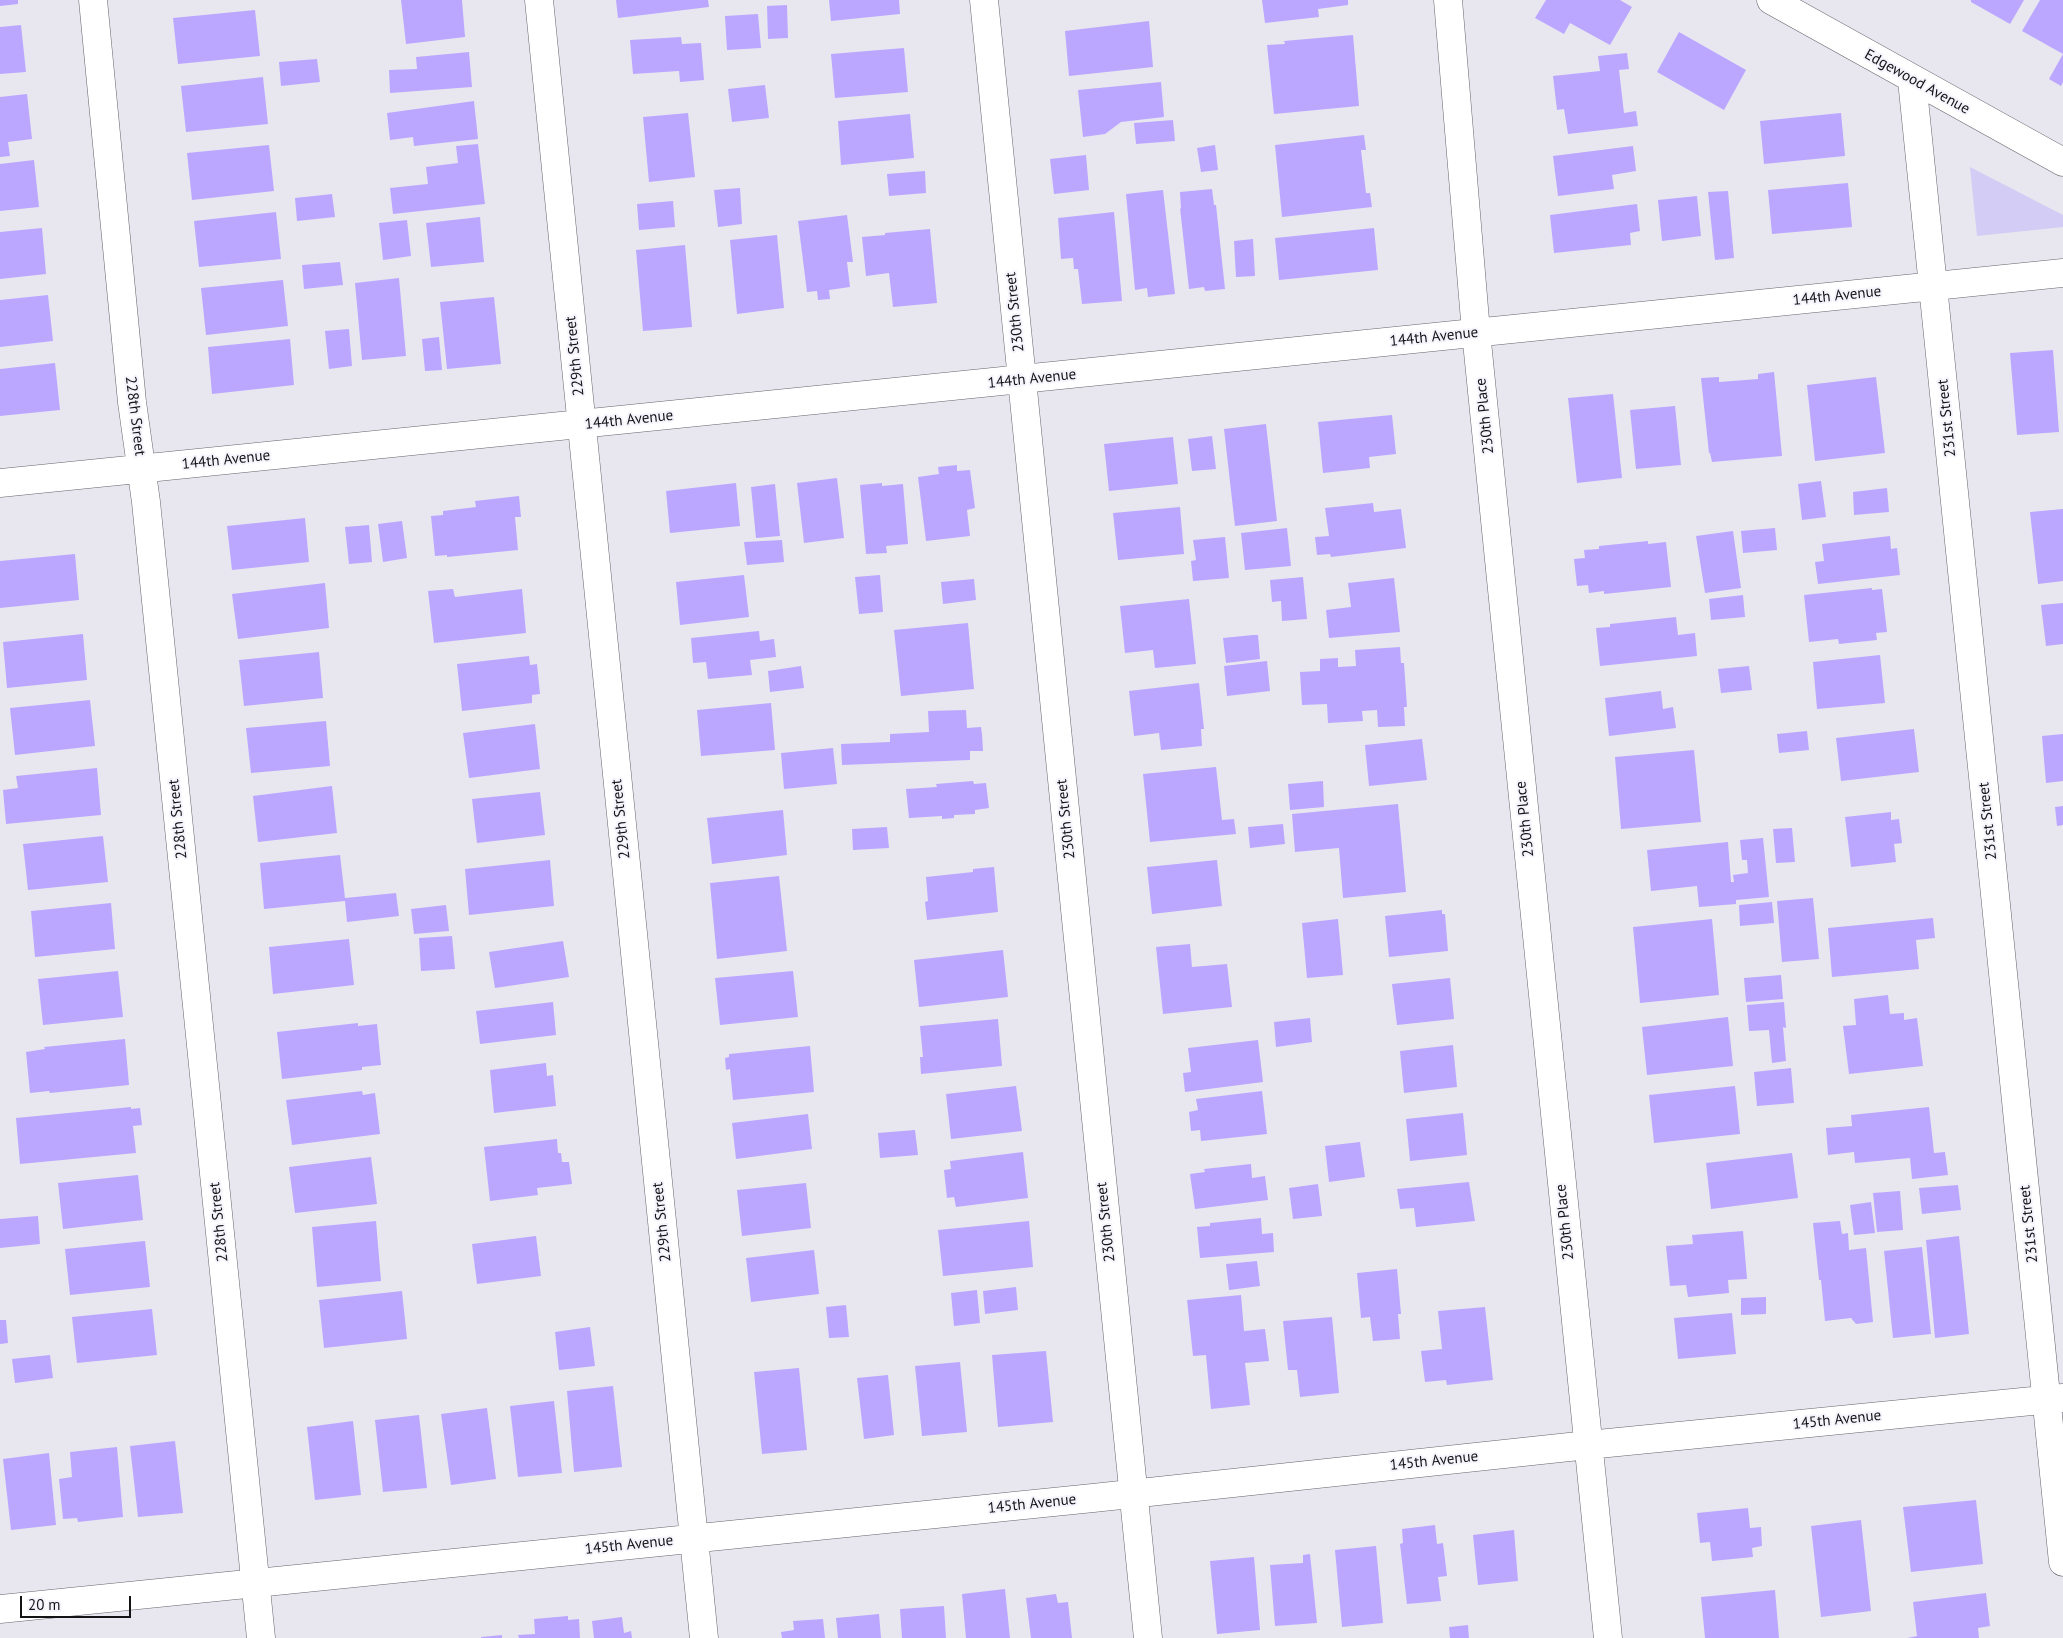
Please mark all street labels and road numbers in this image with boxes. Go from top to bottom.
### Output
street label: Edgewood Avenue [1861,46,1973,118]
street label: 230th Street [1002,271,1028,353]
street label: 144th Avenue [1792,282,1882,310]
street label: 229th Street [562,315,588,397]
street label: 144th Avenue [1389,323,1479,351]
street label: 144th Avenue [987,365,1077,393]
street label: 228th Street [121,375,149,457]
street label: 230th Place [1472,377,1498,455]
street label: 231st Street [1934,378,1960,458]
street label: 144th Avenue [584,406,674,434]
street label: 144th Avenue [181,446,271,474]
street label: 228th Street [165,778,191,860]
street label: 229th Street [608,778,634,860]
street label: 230th Street [1053,778,1079,860]
street label: 230th Place [1512,780,1538,858]
street label: 231st Street [1975,781,2001,861]
street label: 228th Street [206,1181,232,1263]
street label: 229th Street [649,1181,675,1263]
street label: 230th Street [1093,1181,1119,1263]
street label: 230th Place [1552,1183,1578,1261]
street label: 231st Street [2016,1184,2042,1264]
street label: 145th Avenue [1792,1406,1882,1434]
street label: 145th Avenue [1389,1447,1479,1475]
street label: 145th Avenue [987,1490,1077,1518]
street label: 145th Avenue [584,1531,674,1559]

